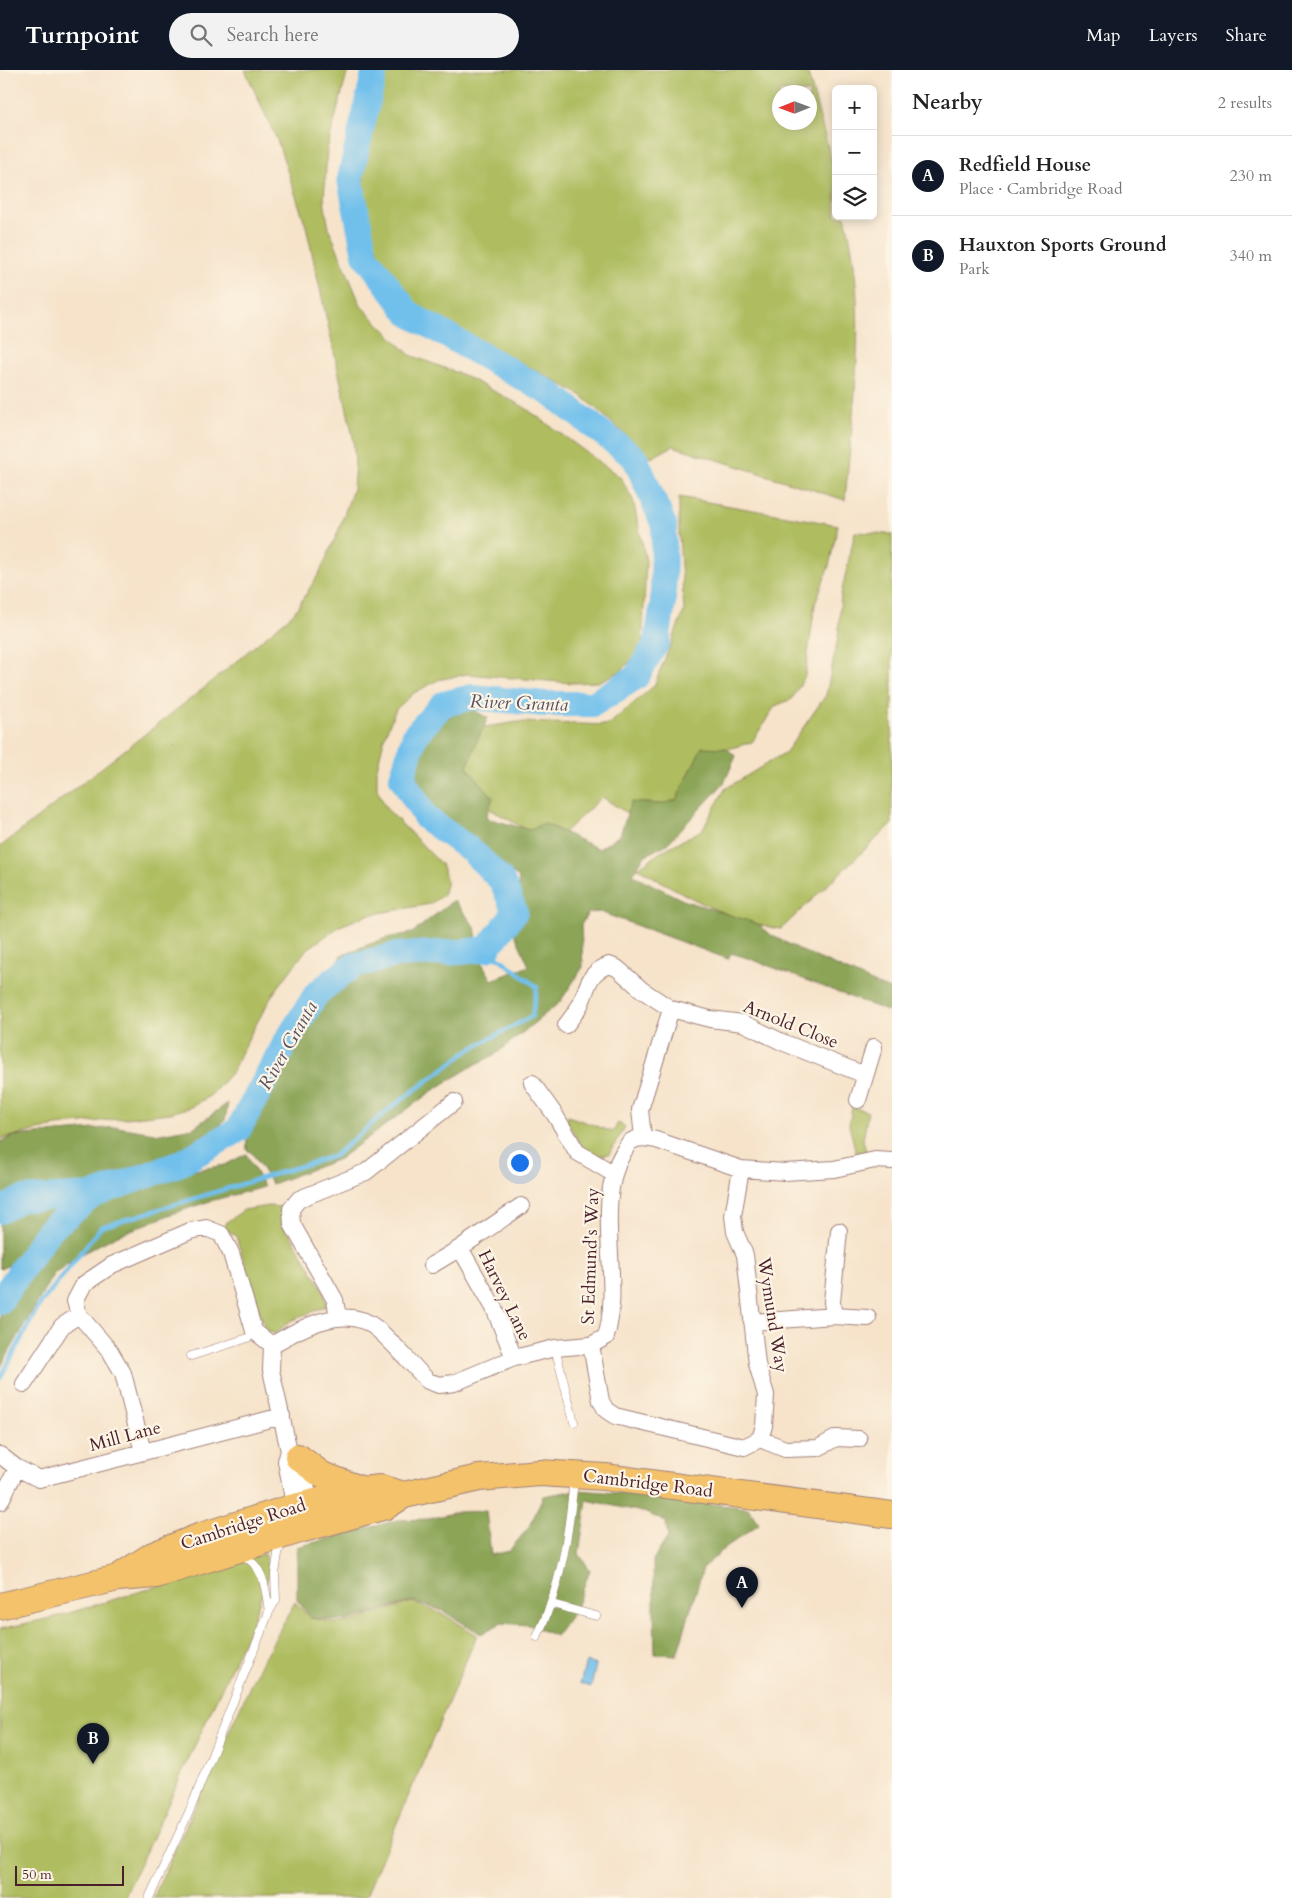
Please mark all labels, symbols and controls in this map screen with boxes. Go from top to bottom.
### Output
search box [169,13,519,58]
text: Turnpoint [25,19,139,52]
icon: search [187,21,215,49]
text: Search here [227,22,319,48]
text: Map [1086,23,1121,48]
text: Layers [1149,23,1198,48]
text: Share [1226,23,1267,48]
north arrow [772,85,817,130]
map controls [832,85,877,220]
button: + [832,85,877,130]
text: Nearby [912,88,983,117]
text: 2 results [1218,92,1272,114]
button: − [832,130,877,175]
text: Redfield House [959,152,1091,178]
text: A [922,165,934,187]
text: 230 m [1230,165,1272,187]
button: layers [832,175,877,220]
text: Place · Cambridge Road [959,178,1122,200]
text: Hauxton Sports Ground [959,232,1167,258]
text: B [922,245,934,267]
text: 340 m [1230,245,1272,267]
text: Park [959,258,990,280]
water label: River Granta [469,688,569,718]
street label: Arnold Close [739,994,842,1055]
water label: River Granta [252,996,324,1095]
your location [507,1150,533,1176]
street label: St Edmund's Way [576,1187,605,1325]
street label: Harvey Lane [472,1246,537,1345]
street label: Wymund Way [751,1255,794,1375]
street label: Mill Lane [87,1415,164,1458]
street label: Cambridge Road [582,1463,715,1504]
street label: Cambridge Road [177,1492,309,1556]
pin: A [726,1567,758,1608]
pin: B [77,1723,109,1764]
scale bar [15,1863,124,1886]
text: 50 m [22,1865,52,1884]

